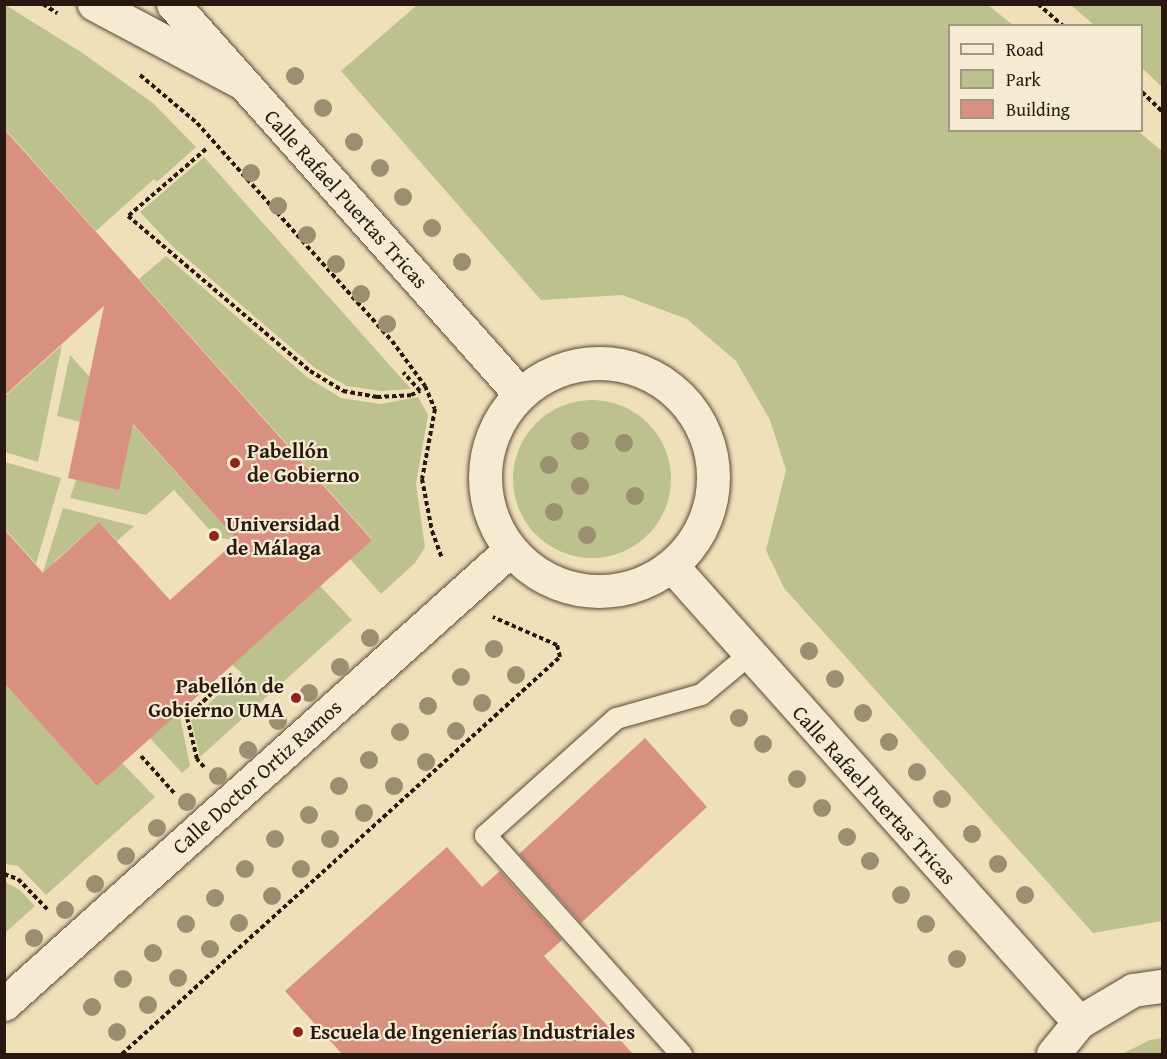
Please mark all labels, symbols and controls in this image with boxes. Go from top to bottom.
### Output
legend [948,24,1143,132]
text: Road [1006,36,1044,63]
text: Park [1006,66,1041,93]
text: Building [1006,96,1070,123]
street label: Calle Rafael Puertas Tricas [259,104,433,294]
place label: Pabellón de Gobierno [247,438,359,488]
marker: Pabellón de Gobierno [228,456,242,470]
place label: Universidad de Málaga [226,511,340,561]
marker: Universidad de Málaga [207,529,221,543]
place label: Pabellón de Gobierno UMA [148,673,284,723]
marker: Pabellón de Gobierno UMA [289,691,303,705]
street label: Calle Doctor Ortiz Ramos [167,695,347,859]
street label: Calle Rafael Puertas Tricas [787,700,961,890]
place label: Escuela de Ingenierías Industriales [310,1019,635,1045]
marker: Escuela de Ingenierías Industriales [291,1025,305,1039]

